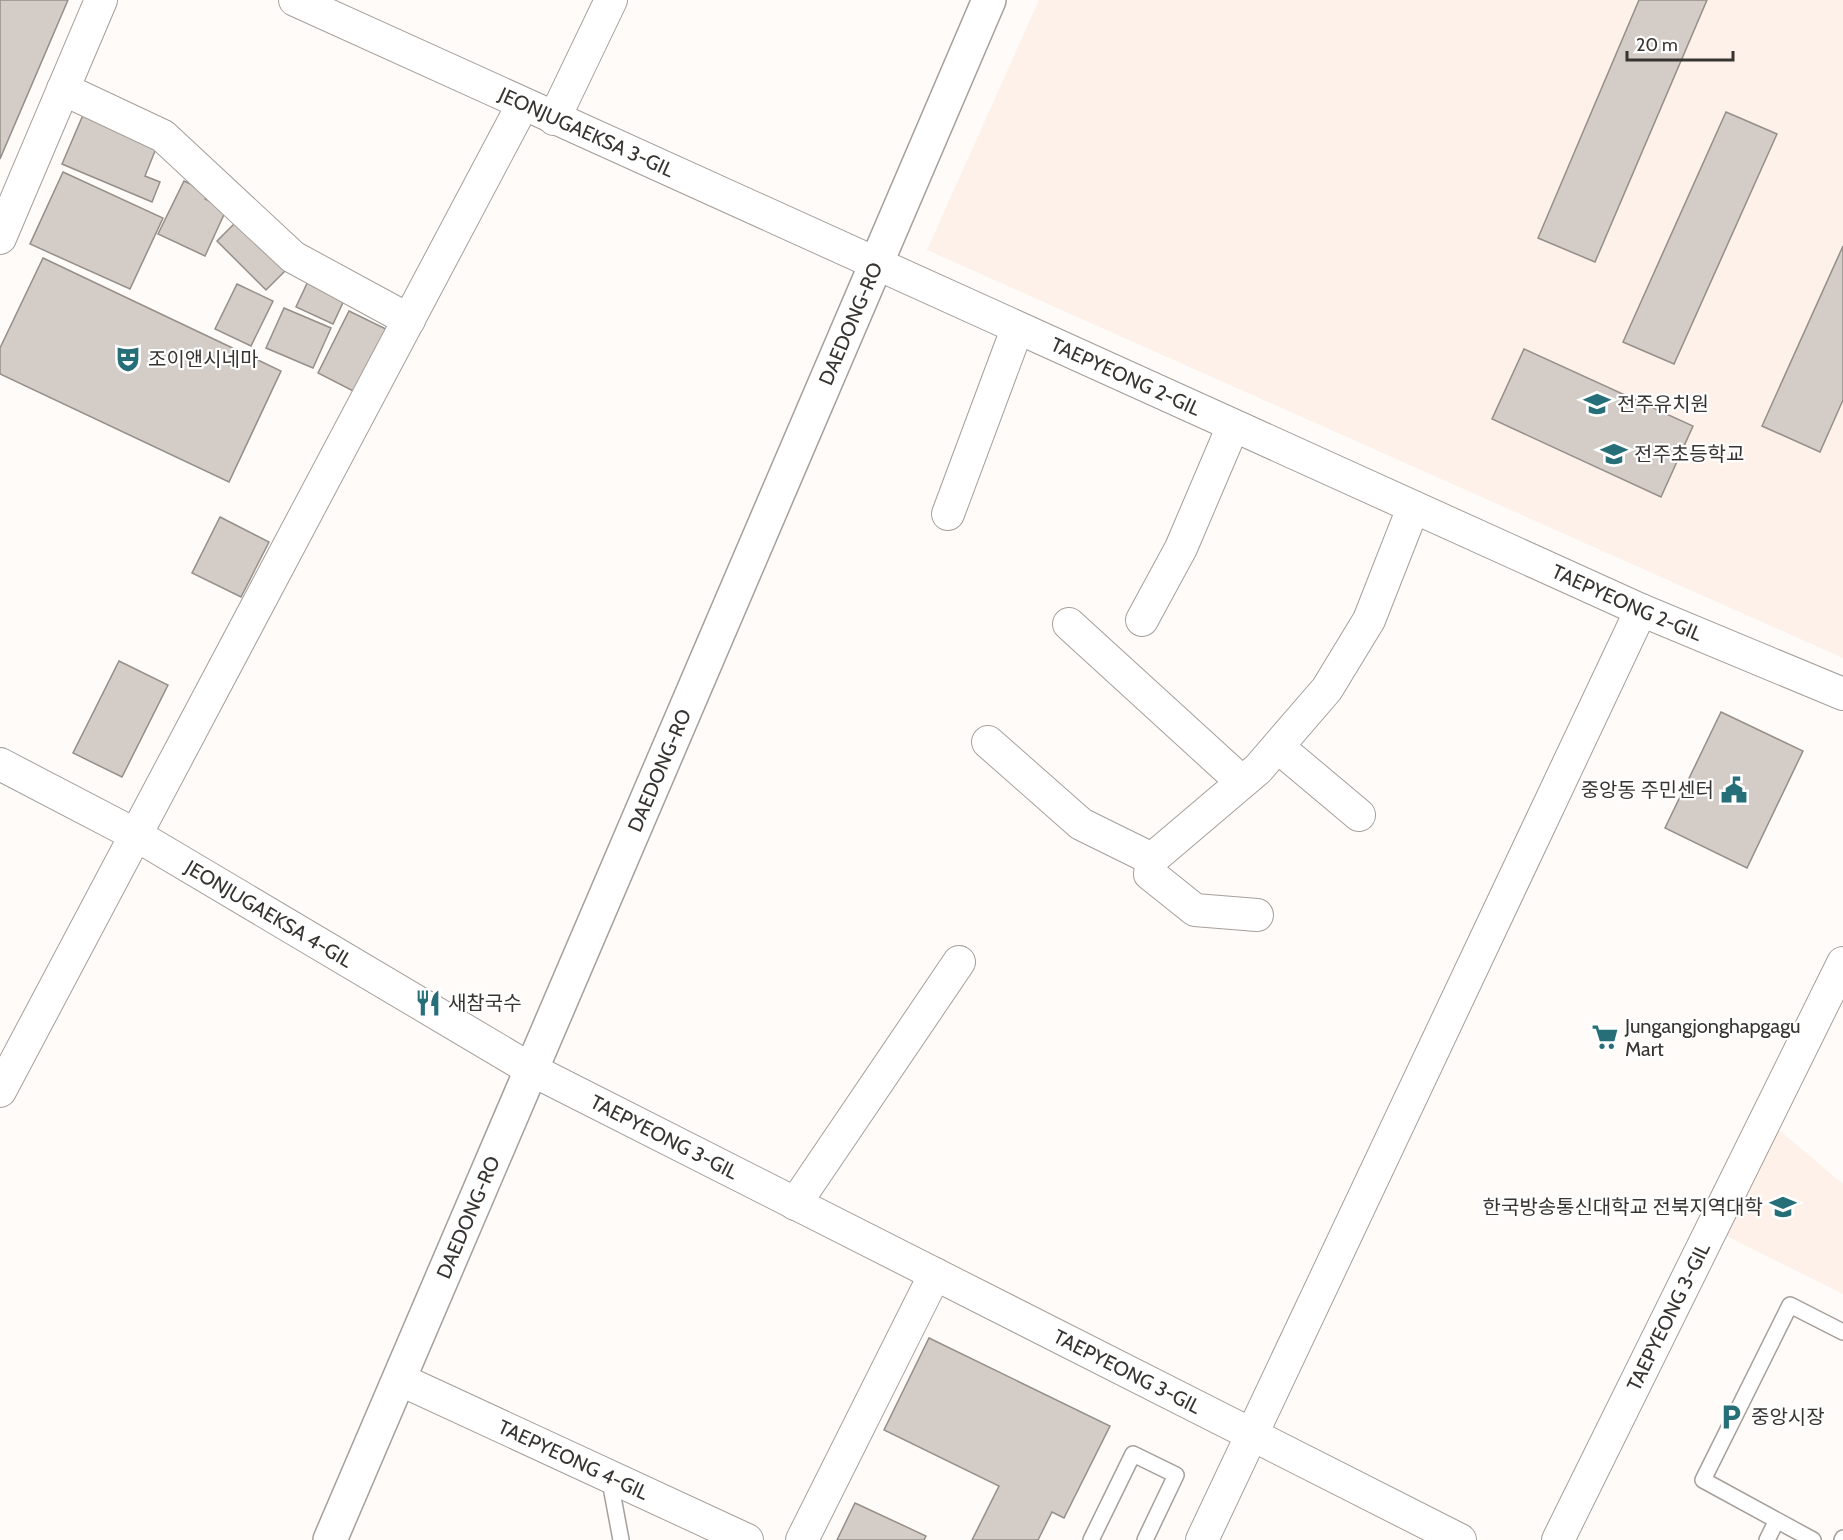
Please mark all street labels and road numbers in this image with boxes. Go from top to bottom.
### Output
street label: JEONJUGAEKSA 3-GIL [494,82,678,182]
street label: DAEDONG-RO [814,259,887,389]
street label: TAEPYEONG 2-GIL [1047,332,1204,421]
street label: TAEPYEONG 2-GIL [1548,559,1706,646]
street label: DAEDONG-RO [622,705,696,836]
street label: JEONJUGAEKSA 4-GIL [180,854,357,973]
street label: TAEPYEONG 3-GIL [586,1090,742,1184]
street label: DAEDONG-RO [431,1152,505,1282]
street label: TAEPYEONG 3-GIL [1622,1239,1715,1395]
street label: TAEPYEONG 3-GIL [1049,1324,1205,1419]
street label: TAEPYEONG 4-GIL [494,1415,652,1505]

